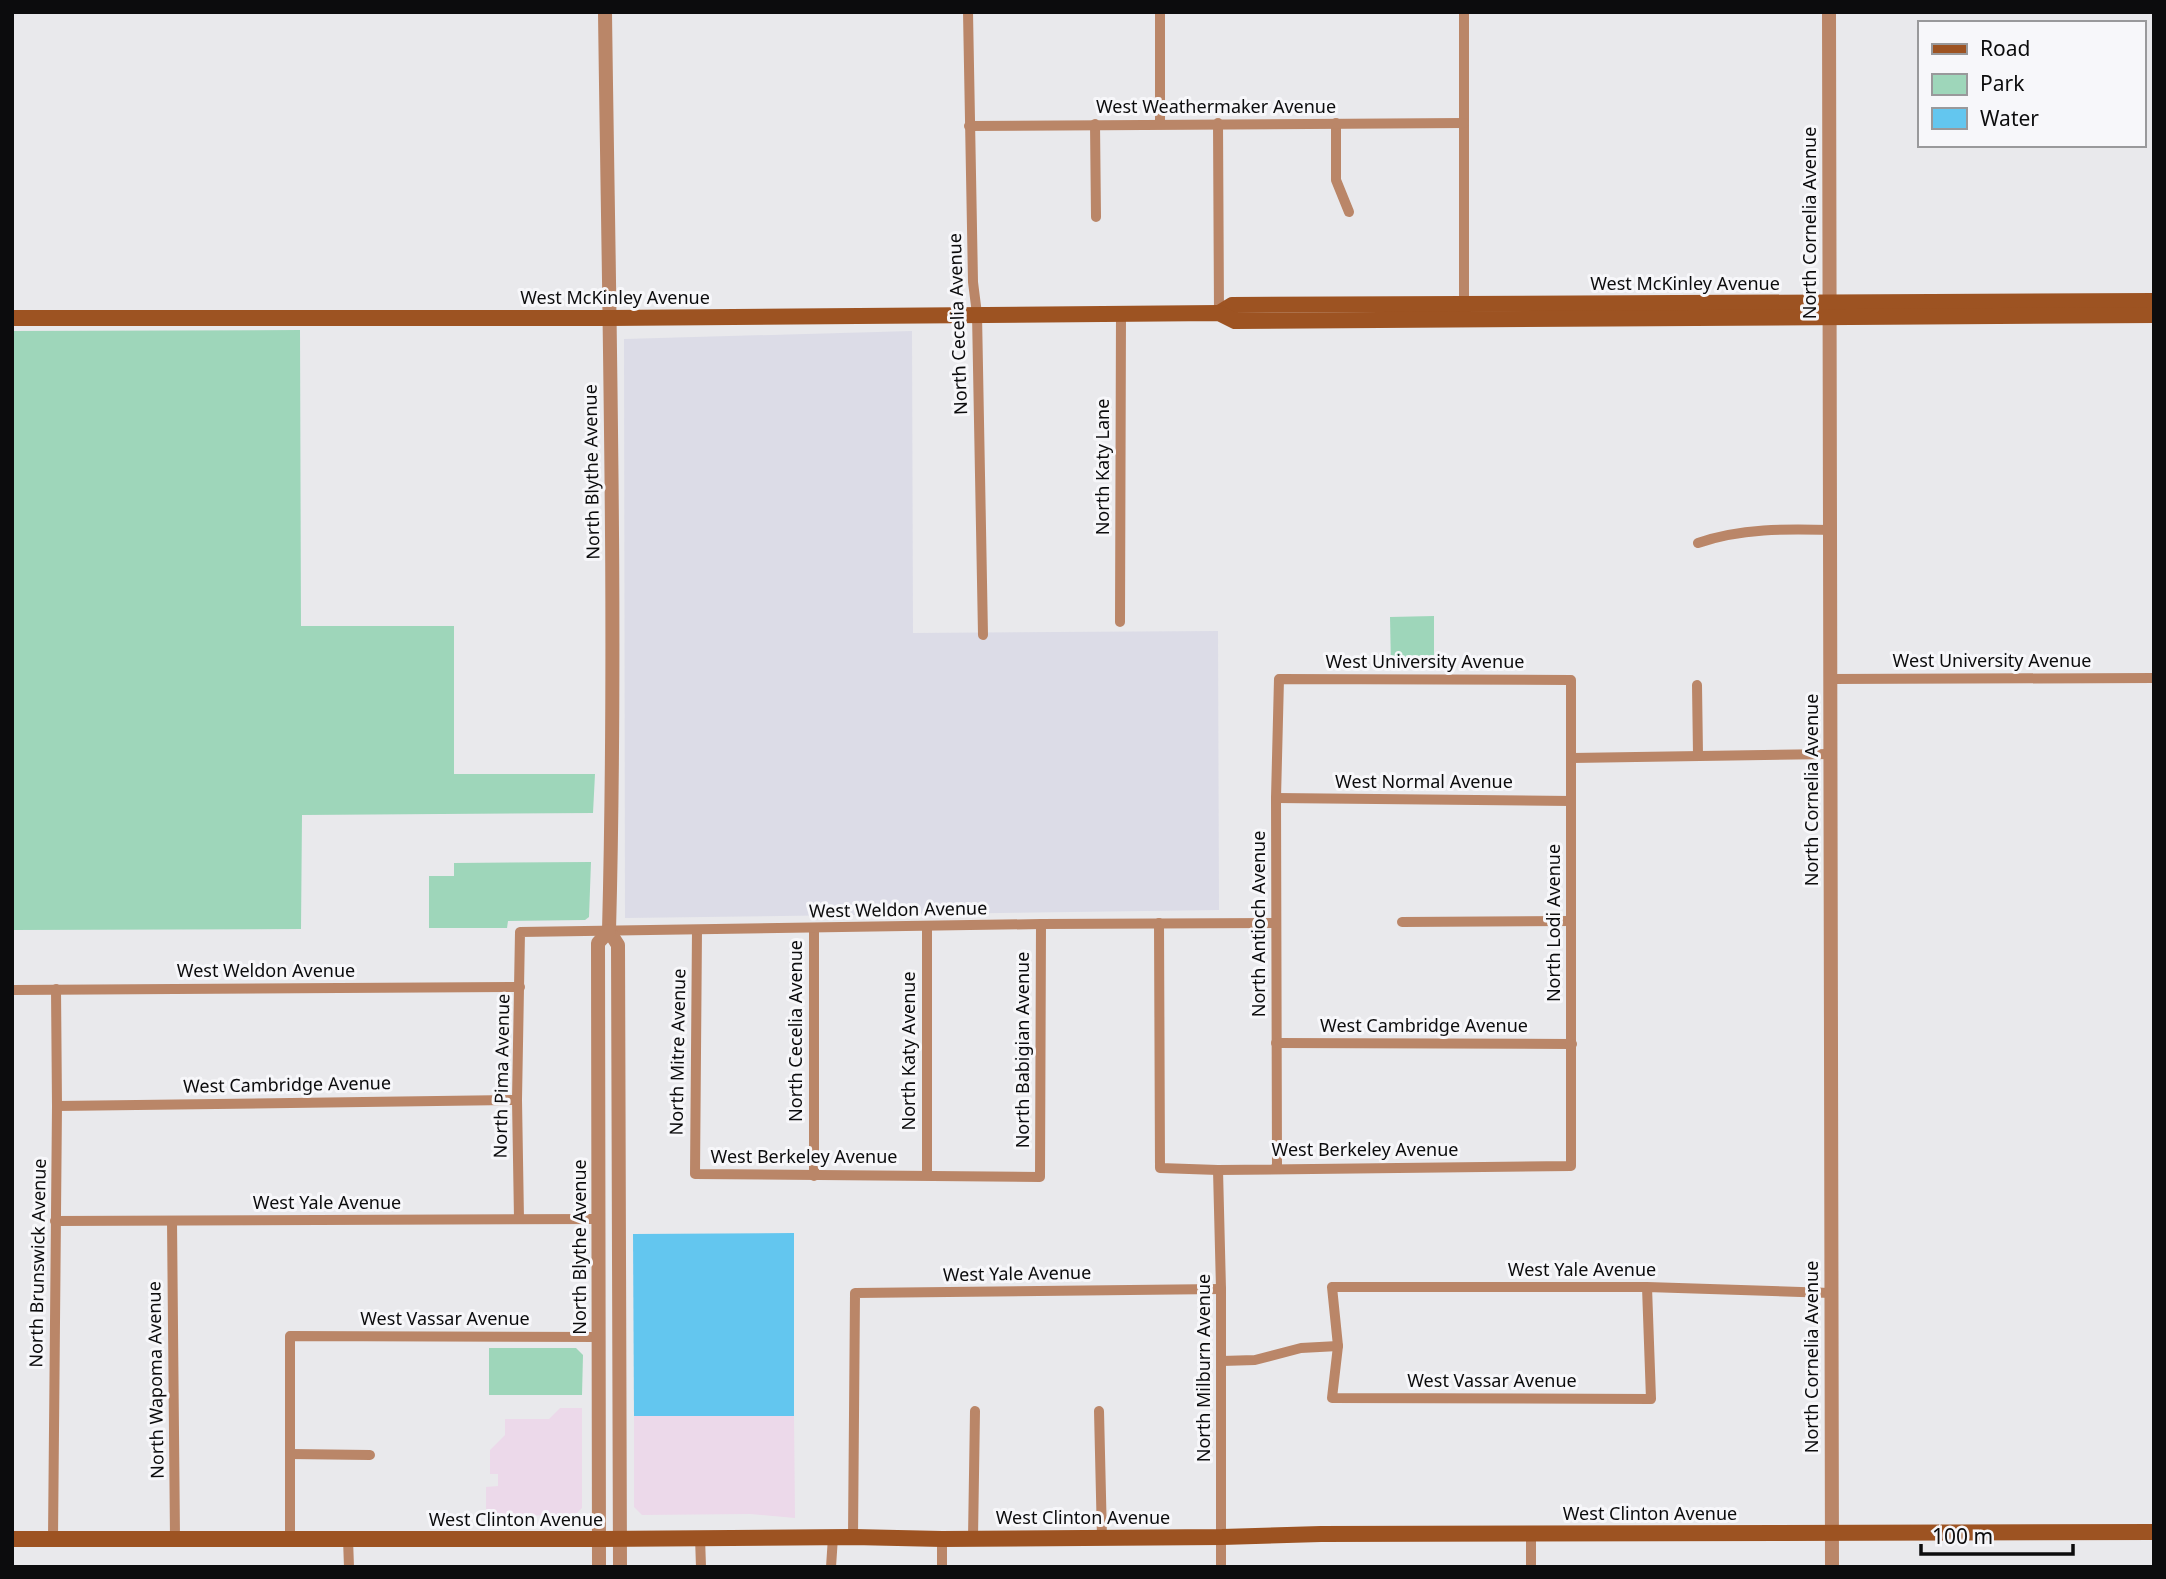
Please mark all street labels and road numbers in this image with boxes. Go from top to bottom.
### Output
street label: West Weathermaker Avenue [1096,94,1336,118]
street label: North Cornelia Avenue [1797,127,1821,319]
street label: North Cecelia Avenue [942,233,972,415]
street label: West McKinley Avenue [1590,271,1780,295]
street label: West McKinley Avenue [520,285,710,309]
street label: North Blythe Avenue [577,384,605,560]
street label: North Katy Lane [1090,399,1114,535]
street label: West University Avenue [1893,648,2091,672]
street label: West University Avenue [1326,649,1524,673]
street label: North Cornelia Avenue [1799,694,1823,886]
street label: West Normal Avenue [1335,769,1513,793]
street label: North Antioch Avenue [1246,831,1270,1017]
street label: North Lodi Avenue [1541,844,1565,1002]
street label: West Weldon Avenue [809,895,987,923]
street label: North Cecelia Avenue [783,940,807,1122]
street label: North Babigian Avenue [1010,952,1034,1148]
street label: West Weldon Avenue [177,958,355,982]
street label: North Mitre Avenue [664,968,690,1136]
street label: North Katy Avenue [896,971,920,1131]
street label: North Pima Avenue [488,993,514,1159]
street label: West Cambridge Avenue [1320,1013,1528,1037]
street label: West Cambridge Avenue [183,1070,391,1098]
street label: West Berkeley Avenue [1272,1137,1458,1161]
street label: West Berkeley Avenue [711,1144,897,1168]
street label: North Brunswick Avenue [23,1158,51,1368]
street label: North Blythe Avenue [567,1159,591,1335]
street label: West Yale Avenue [253,1190,401,1214]
street label: West Yale Avenue [1508,1257,1656,1281]
street label: West Yale Avenue [943,1260,1091,1286]
street label: North Cornelia Avenue [1799,1261,1823,1453]
street label: North Milburn Avenue [1191,1274,1215,1462]
street label: North Wapoma Avenue [141,1281,169,1479]
street label: West Vassar Avenue [360,1306,530,1330]
street label: West Vassar Avenue [1407,1368,1577,1392]
street label: West Clinton Avenue [1563,1501,1737,1525]
street label: West Clinton Avenue [996,1505,1170,1529]
street label: West Clinton Avenue [429,1507,603,1531]

